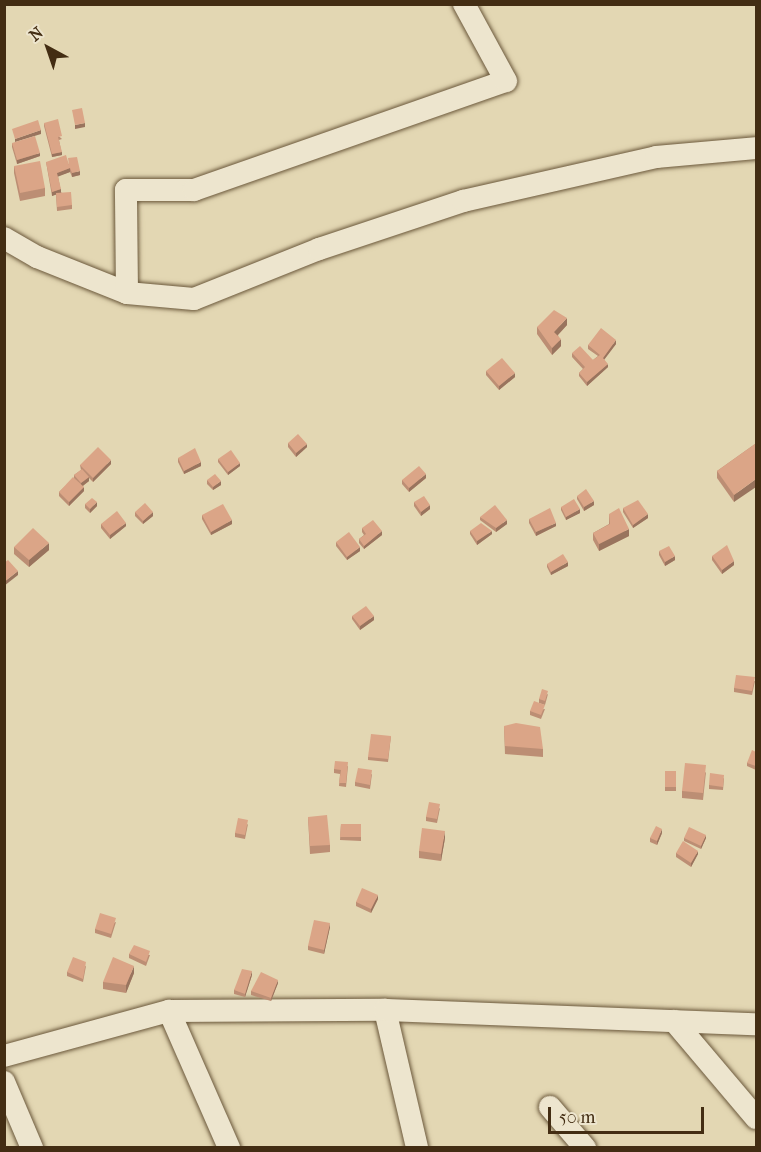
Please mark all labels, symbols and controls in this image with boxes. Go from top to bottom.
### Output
north arrow [18,18,78,78]
text: N [25,23,47,45]
scale bar [551,1095,707,1133]
text: 50 m [559,1107,595,1128]

